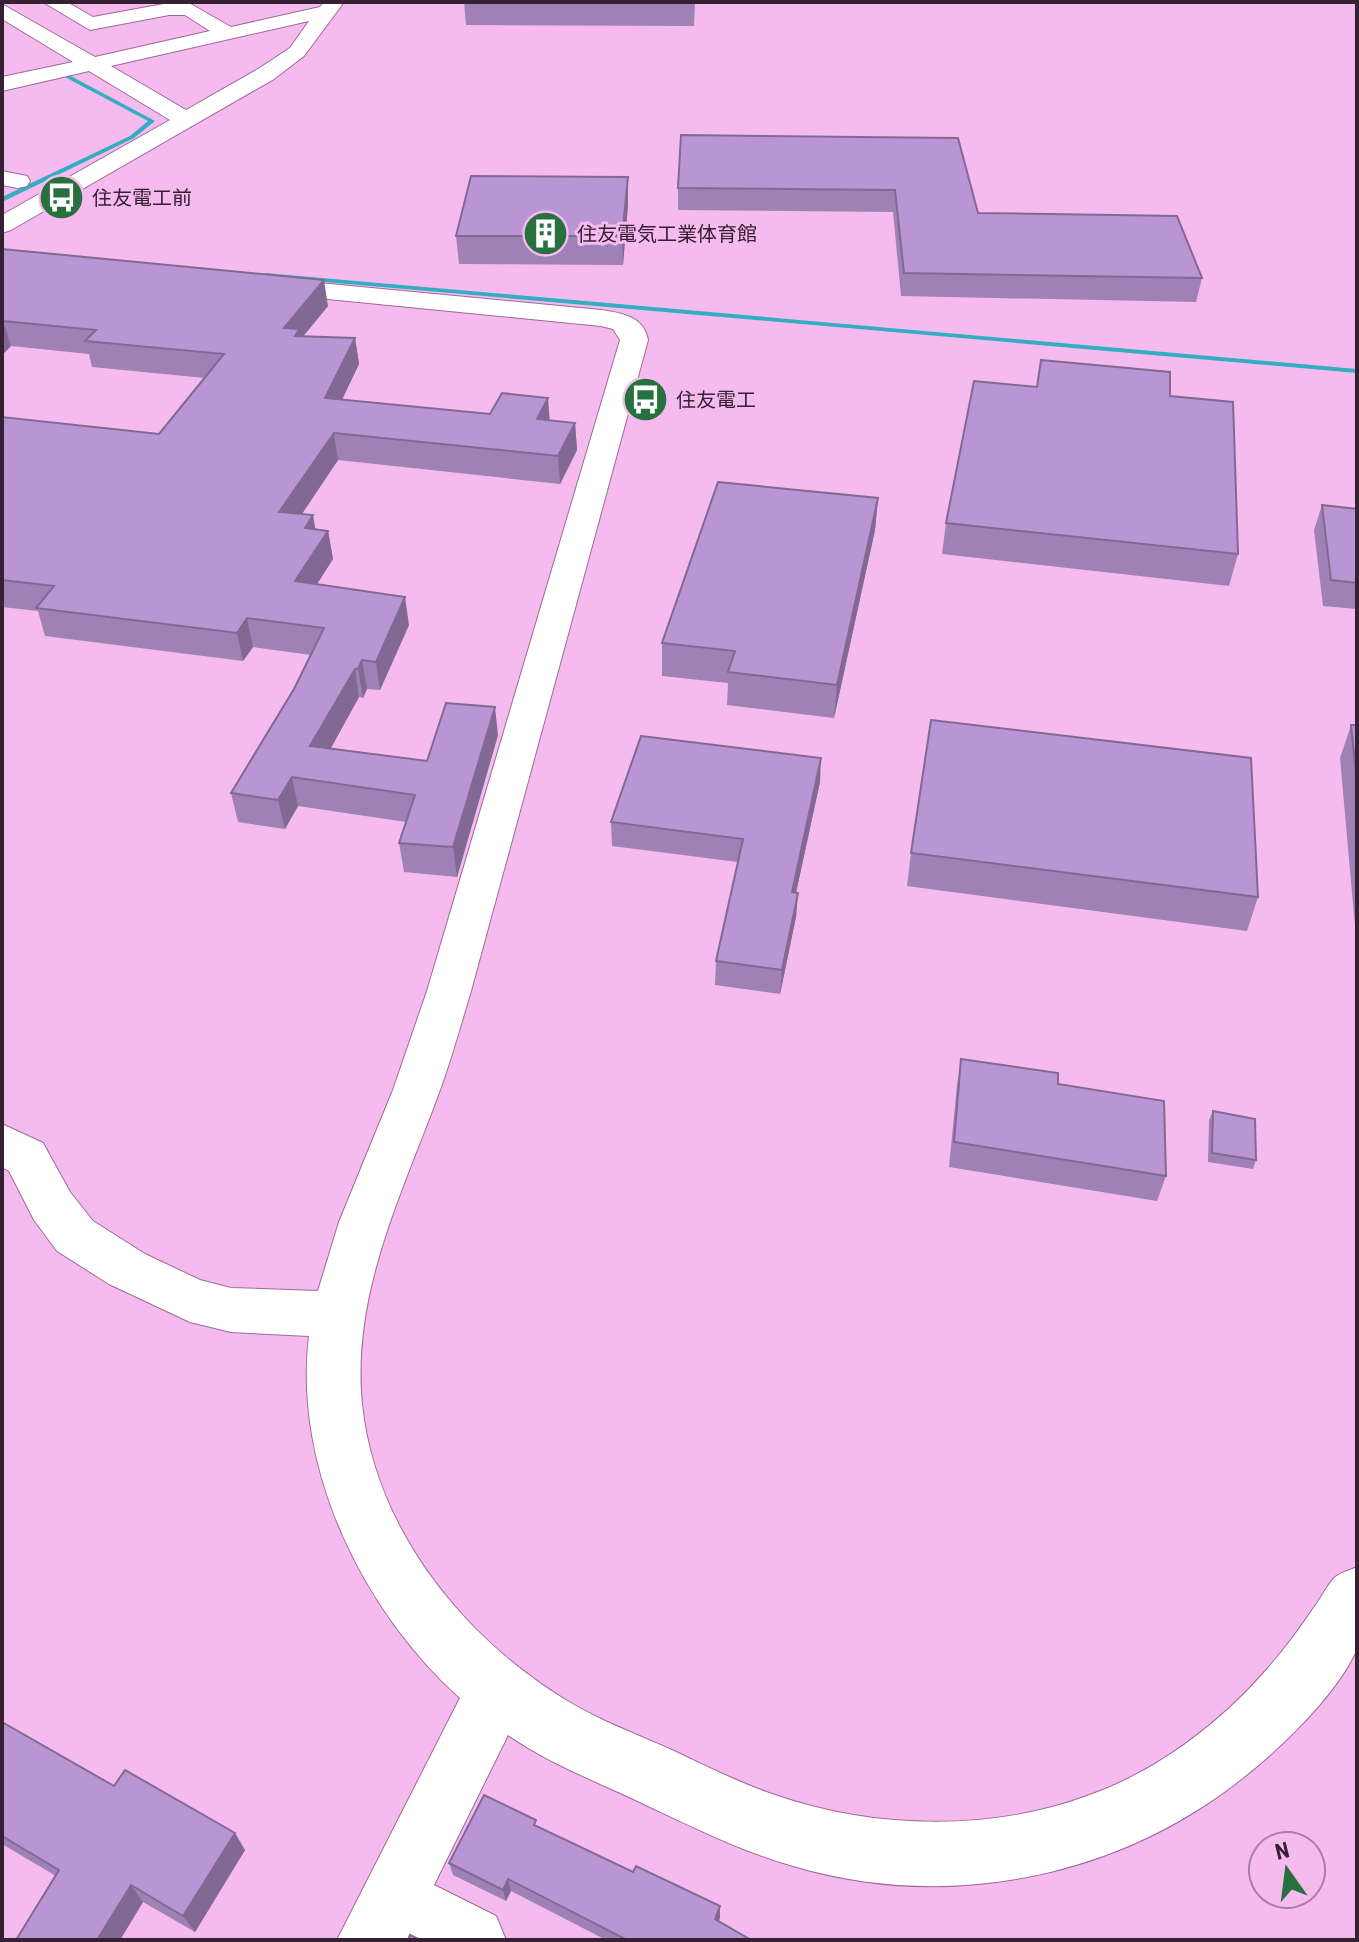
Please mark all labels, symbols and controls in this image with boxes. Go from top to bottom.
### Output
bus stop icon: 住友電工前 [37,174,85,222]
place label: 住友電工前 [92,186,192,210]
building icon: 住友電気工業体育館 [522,210,570,258]
place label: 住友電気工業体育館 [577,222,757,246]
bus stop icon: 住友電工 [621,376,669,424]
place label: 住友電工 [676,388,756,412]
north arrow [1247,1830,1327,1910]
text: N [1273,1837,1292,1865]

